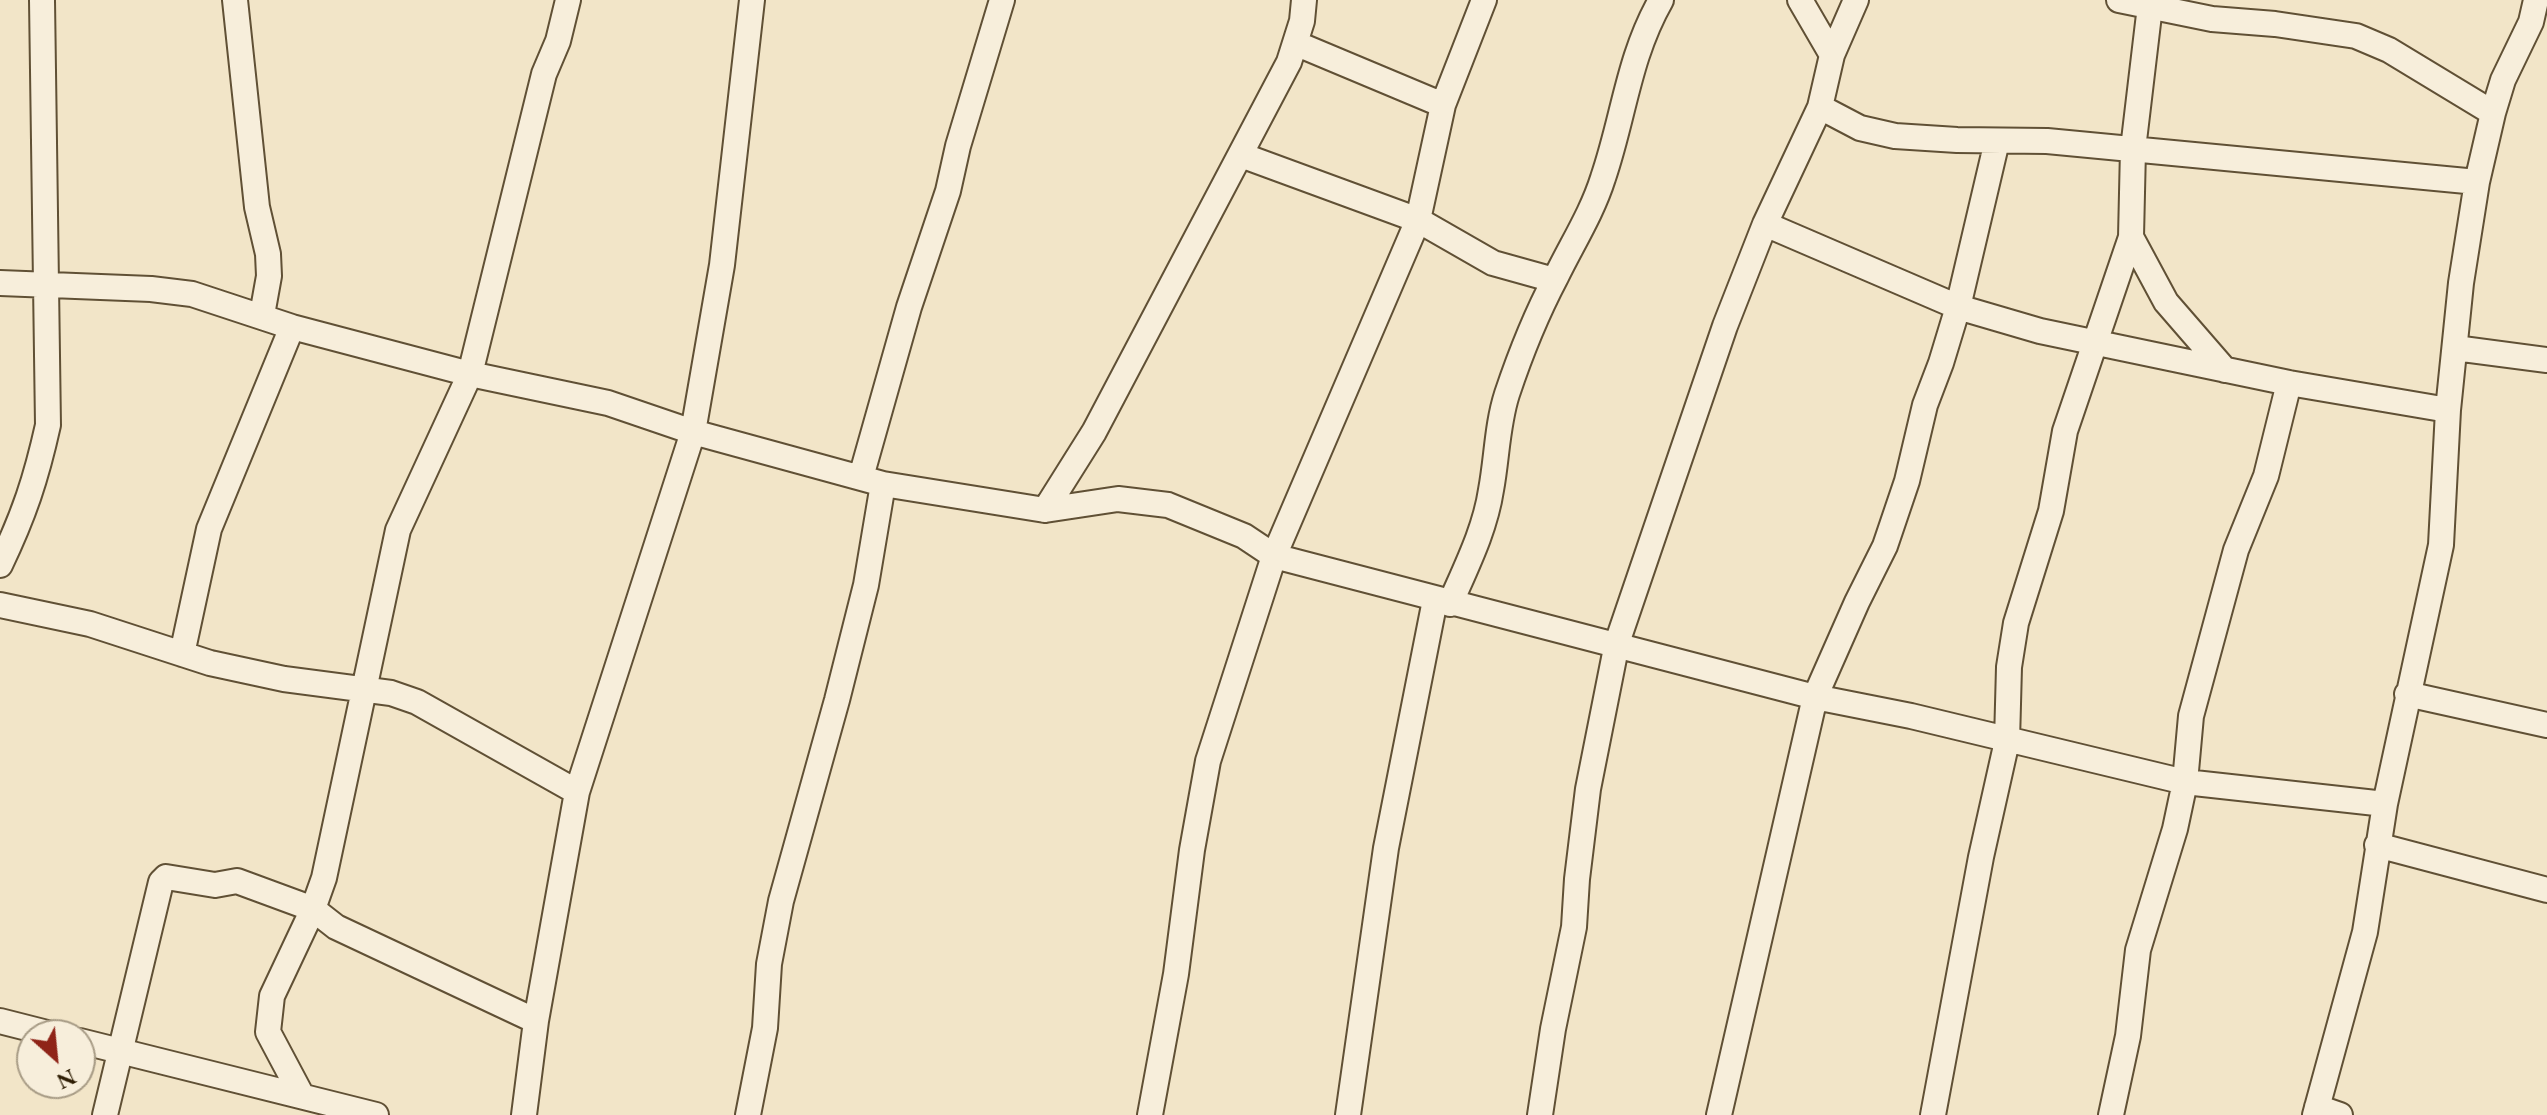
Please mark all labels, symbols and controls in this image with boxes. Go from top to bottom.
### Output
north arrow [16,1019,96,1099]
text: N [52,1062,81,1096]

